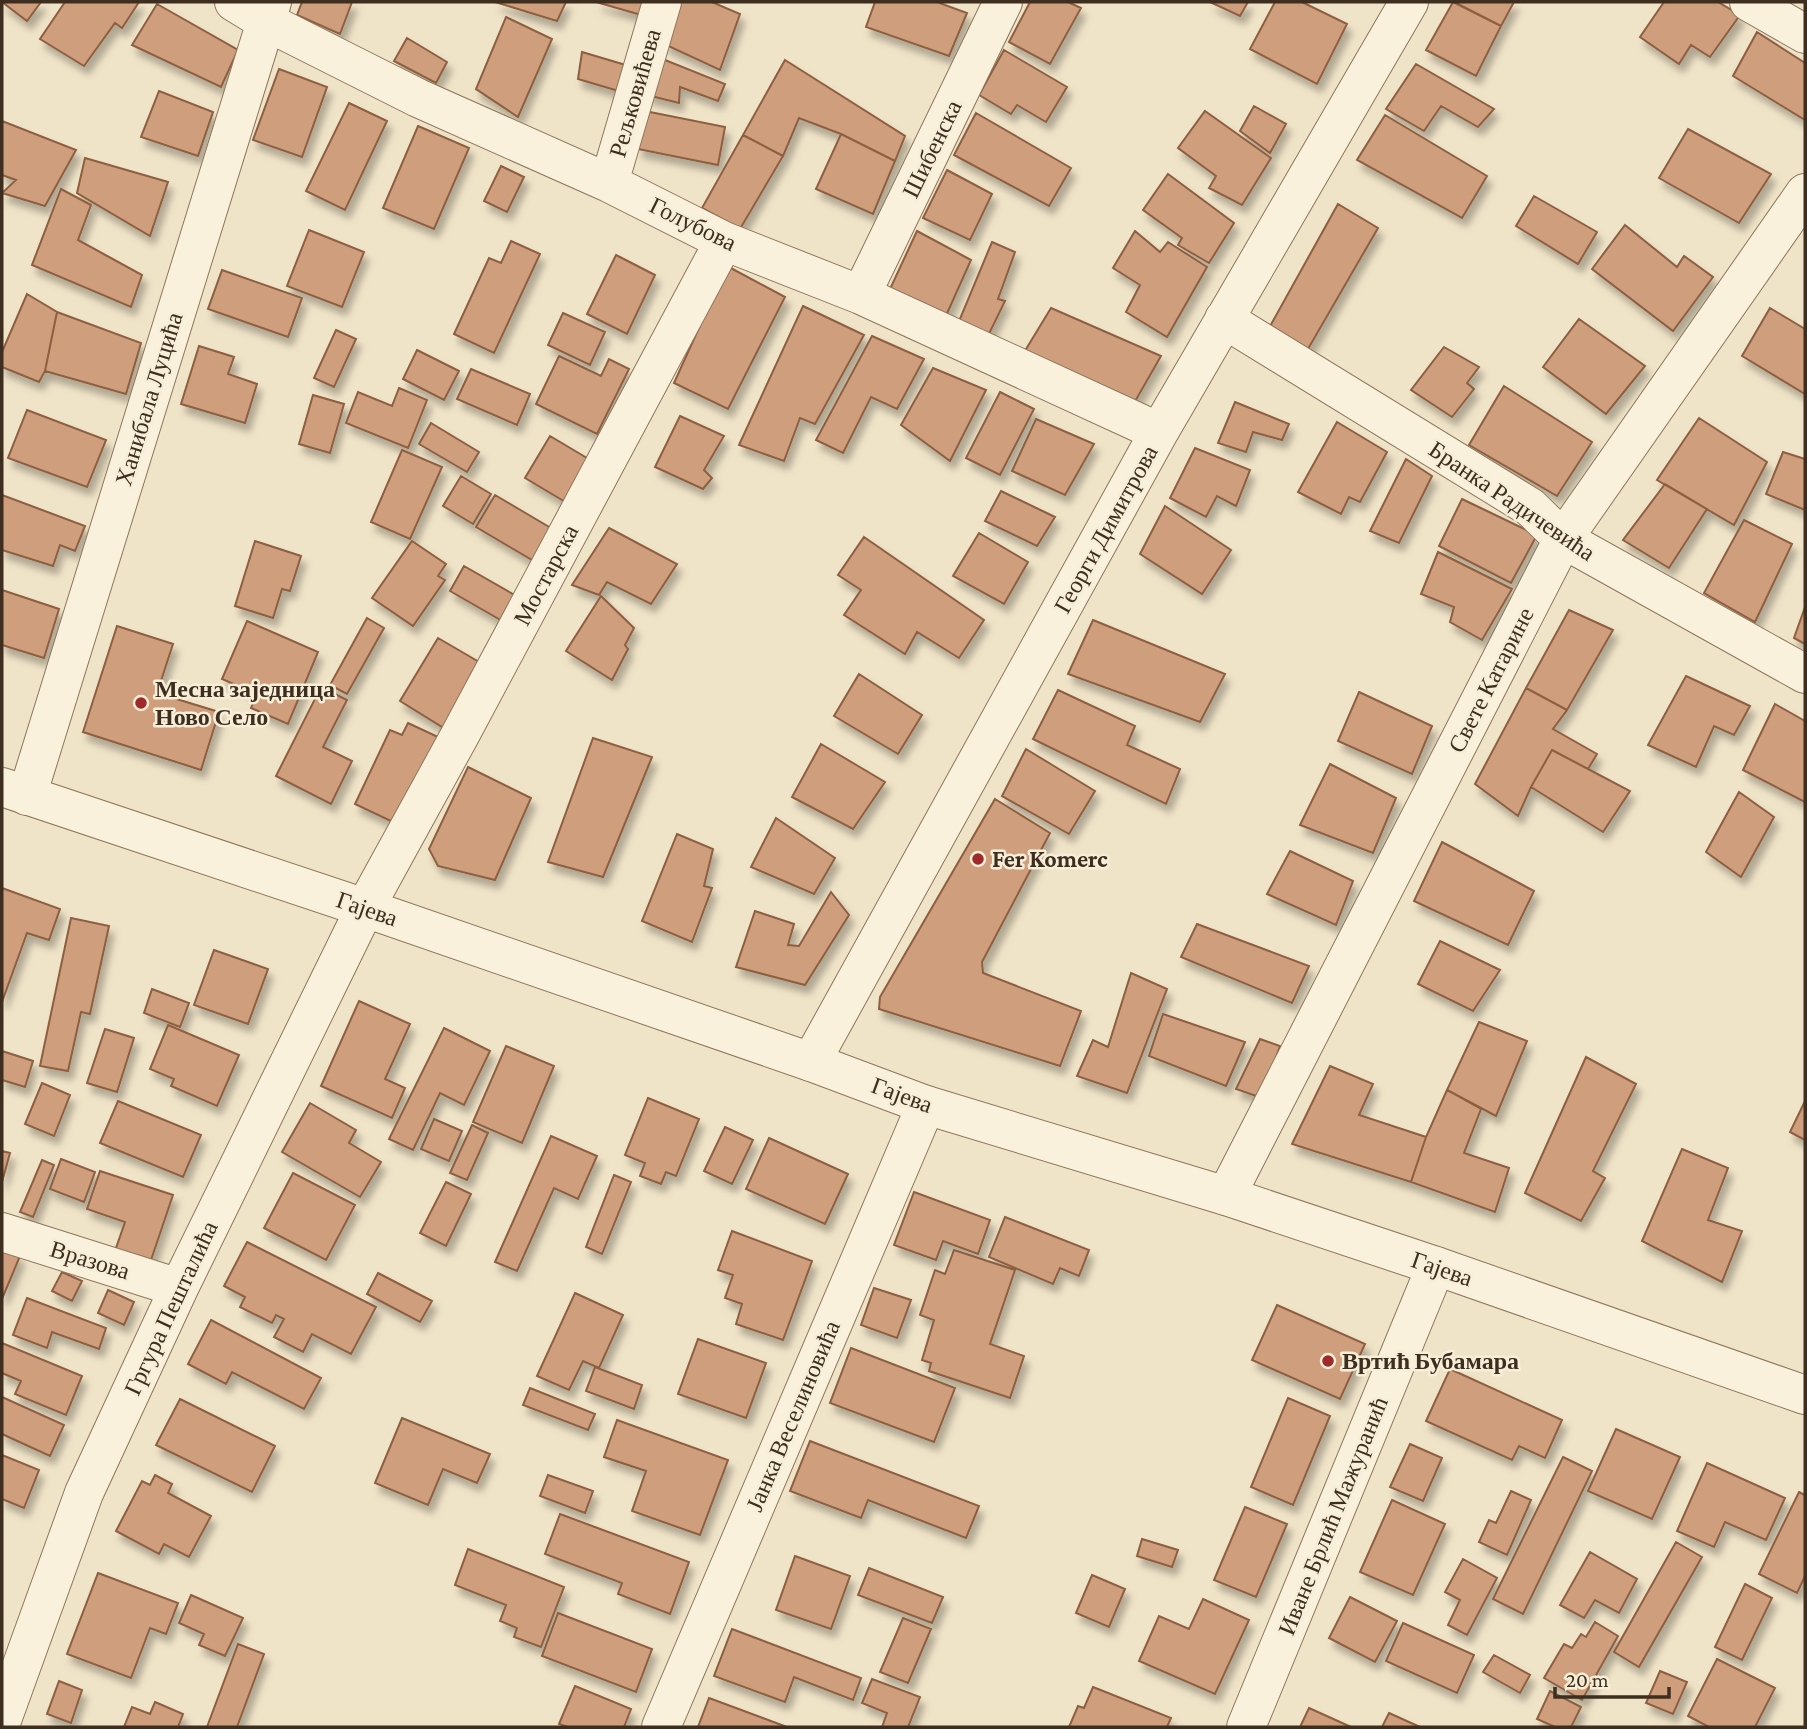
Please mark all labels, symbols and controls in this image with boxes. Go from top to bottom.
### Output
street label: Рељковићева [603,25,666,160]
street label: Шибенска [896,95,967,202]
street label: Голубова [646,191,741,256]
street label: Ханибала Луцића [109,309,188,489]
street label: Бранка Радичевића [1424,435,1601,566]
street label: Георги Димитрова [1048,440,1163,617]
street label: Мостарска [508,520,583,630]
street label: Свете Катарине [1442,603,1539,757]
place label: Месна заједница Ново Село [155,675,335,730]
marker: Месна заједница Ново Село [133,695,149,711]
place label: Fer Komerc [992,845,1108,872]
marker: Fer Komerc [970,851,986,867]
street label: Гајева [333,886,402,932]
street label: Гајева [868,1071,937,1118]
street label: Гргура Пешталића [118,1216,223,1399]
street label: Вразова [47,1235,133,1284]
street label: Гајева [1408,1246,1477,1292]
street label: Јанка Веселиновића [740,1316,845,1515]
place label: Вртић Бубамара [1342,1347,1519,1374]
marker: Вртић Бубамара [1320,1353,1336,1369]
street label: Иване Брлић Мажуранић [1272,1393,1393,1639]
scale bar [1555,1656,1669,1700]
text: 20 m [1566,1668,1609,1692]

